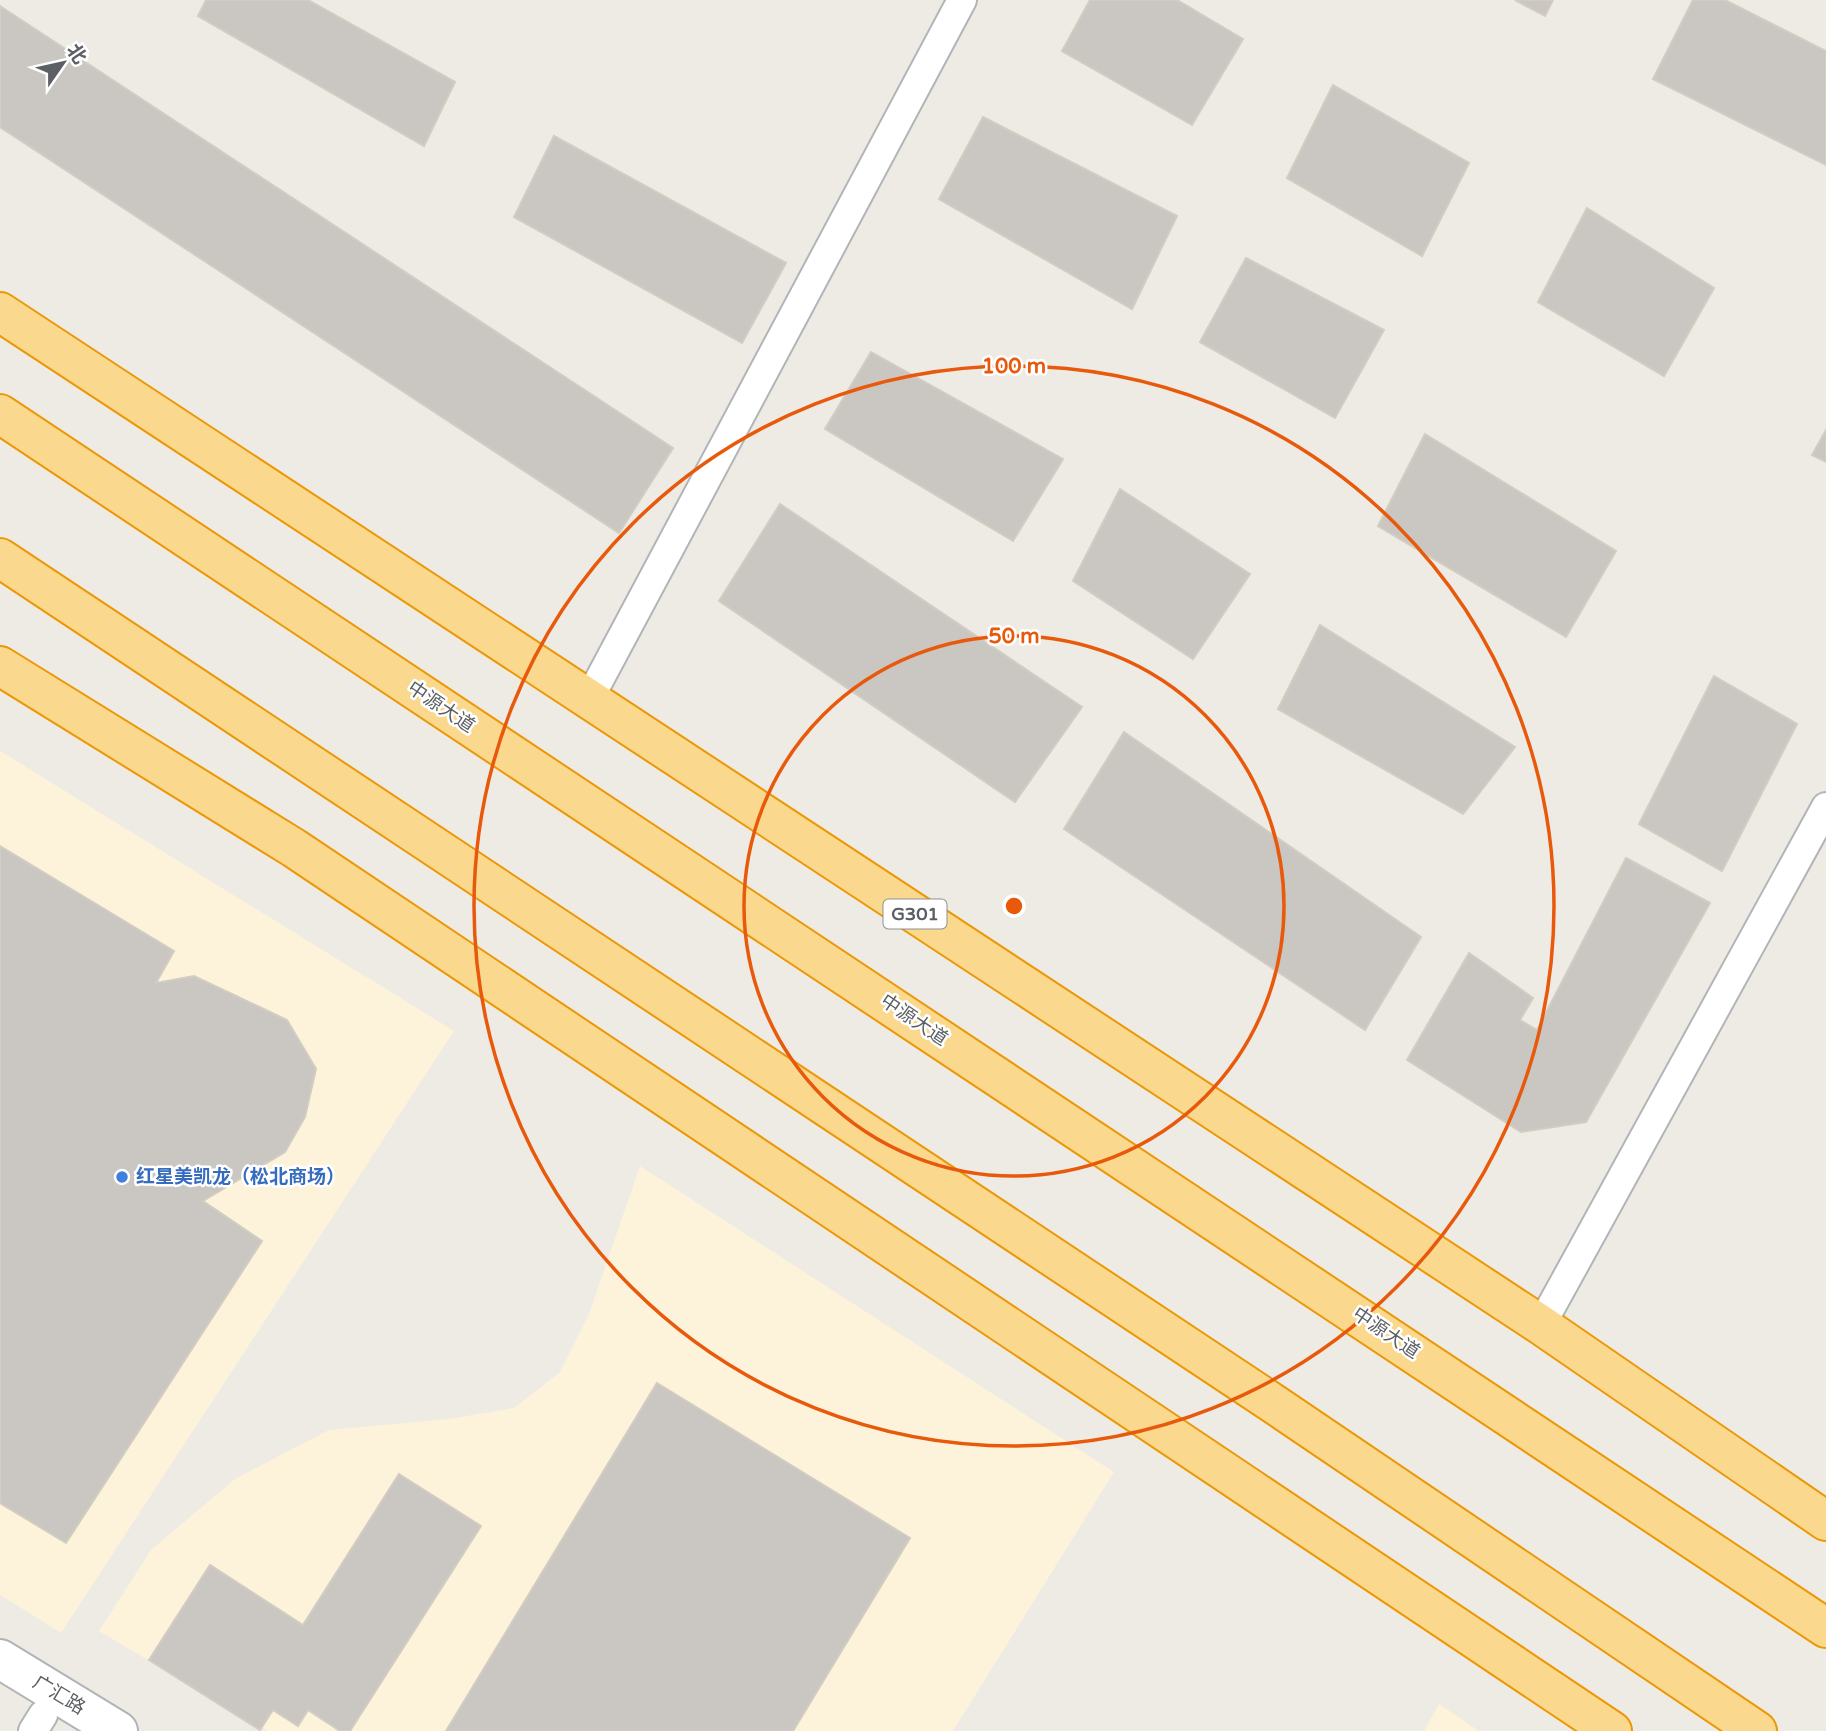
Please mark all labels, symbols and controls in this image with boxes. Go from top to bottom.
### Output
north arrow [28,28,98,98]
text: 北 [62,40,91,68]
text: 100 m [982,354,1046,379]
text: 50 m [988,624,1040,649]
street label: 中源大道 [403,677,479,737]
centre of rings [1002,894,1026,918]
road number: G301 [884,900,946,929]
street label: 中源大道 [876,990,952,1050]
place label: 红星美凯龙（松北商场） [136,1166,345,1188]
marker: 红星美凯龙（松北商场） [114,1169,130,1185]
street label: 中源大道 [1348,1303,1424,1363]
street label: 广汇路 [29,1671,89,1719]

